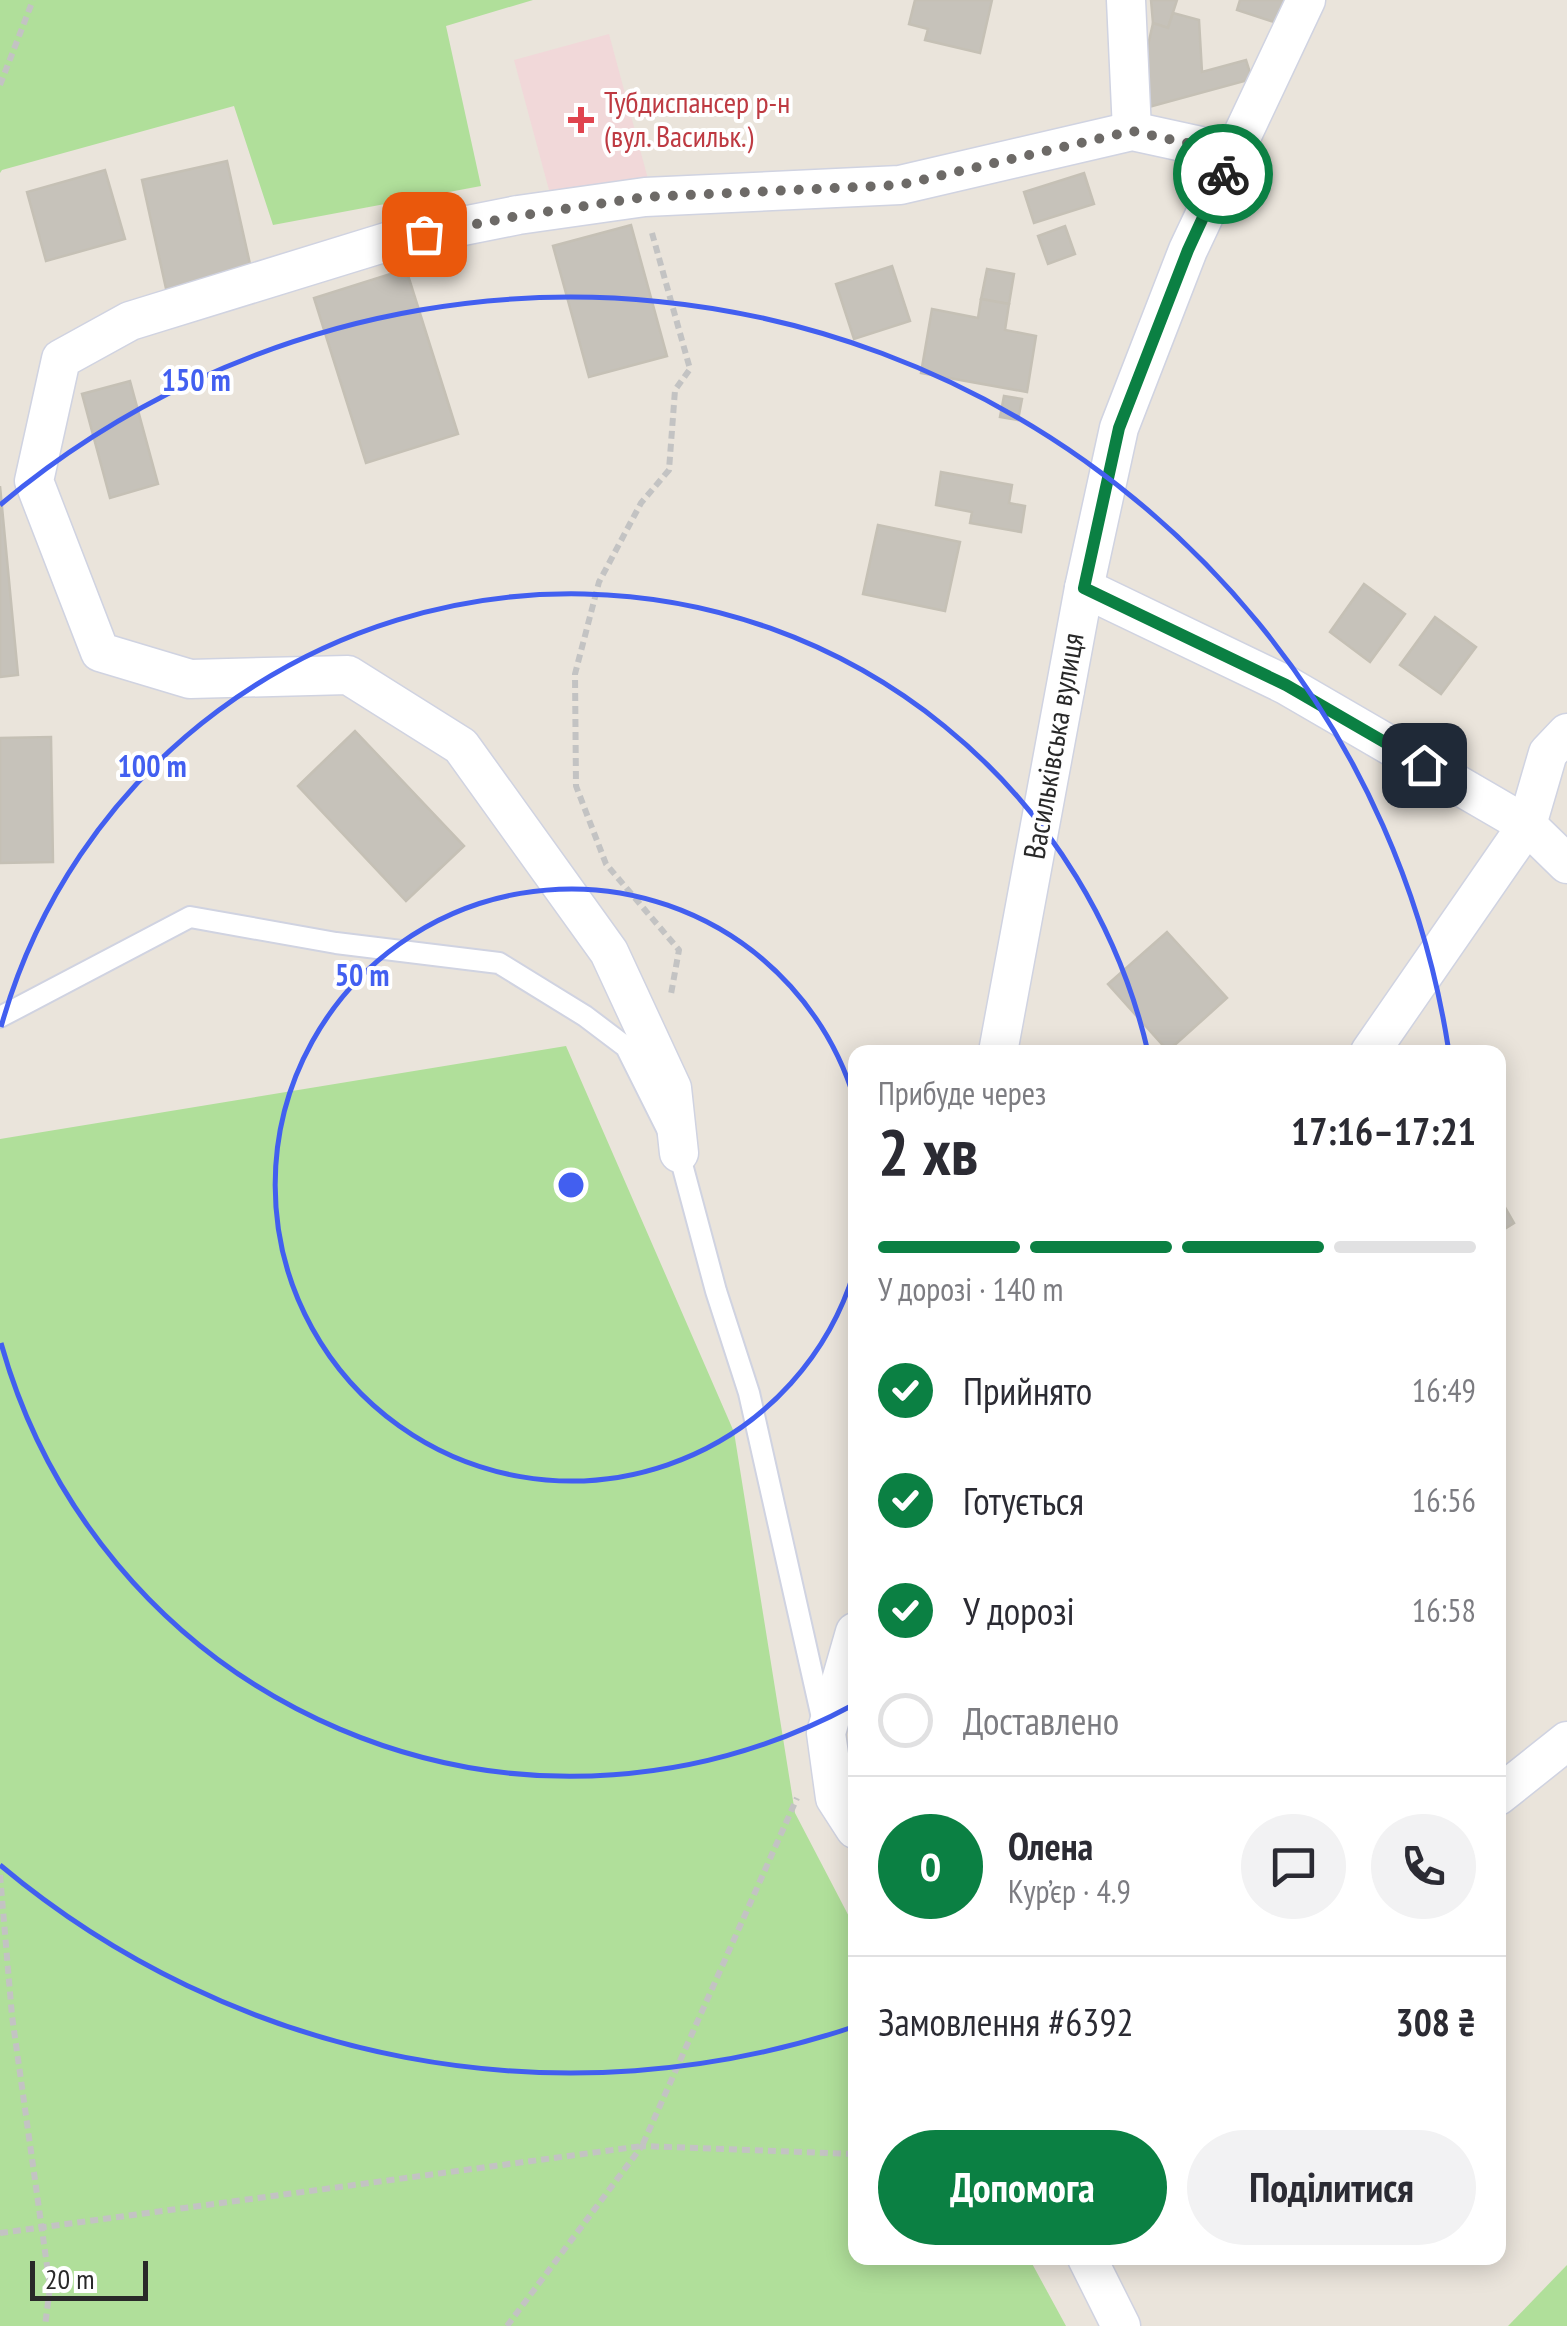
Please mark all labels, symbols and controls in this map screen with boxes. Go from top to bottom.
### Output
place label: Тубдиспансер р-н (вул. Васильк.) [604,82,790,155]
marker: Тубдиспансер р-н (вул. Васильк.) [568,107,594,133]
courier [1173,124,1273,224]
icon: bike [1196,147,1251,202]
pin [382,192,467,277]
icon: bag [397,207,452,262]
text: 150 m [161,360,231,399]
street label: Васильківська вулиця [1013,630,1092,862]
pin [1382,723,1467,808]
icon: home [1397,738,1452,793]
text: 100 m [117,746,187,785]
text: 50 m [335,955,389,994]
text: Прибуде через [878,1072,1046,1114]
text: 17:16–17:21 [1291,1106,1476,1155]
text: 2 хв [878,1109,978,1193]
centre of rings [553,1167,589,1203]
text: У дорозі · 140 m [878,1268,1063,1310]
icon: check [878,1363,933,1418]
text: Прийнято [963,1366,1092,1415]
text: 16:49 [1412,1369,1476,1411]
icon: check [878,1473,933,1528]
text: Готується [963,1476,1084,1525]
text: 16:56 [1412,1479,1476,1521]
icon: check [878,1583,933,1638]
text: У дорозі [963,1586,1075,1635]
text: 16:58 [1412,1589,1476,1631]
text: Доставлено [963,1696,1119,1745]
button: chat [1241,1814,1346,1919]
button: phone [1371,1814,1476,1919]
text: Олена [1008,1821,1093,1870]
text: О [920,1842,941,1891]
text: Кур’єр · 4.9 [1008,1870,1131,1912]
text: Замовлення #6392 [878,1997,1134,2046]
text: 308 ₴ [1396,1997,1476,2046]
button: Допомога [878,2130,1167,2245]
button: Поділитися [1187,2130,1476,2245]
scale bar [30,2256,148,2300]
text: 20 m [45,2260,94,2297]

